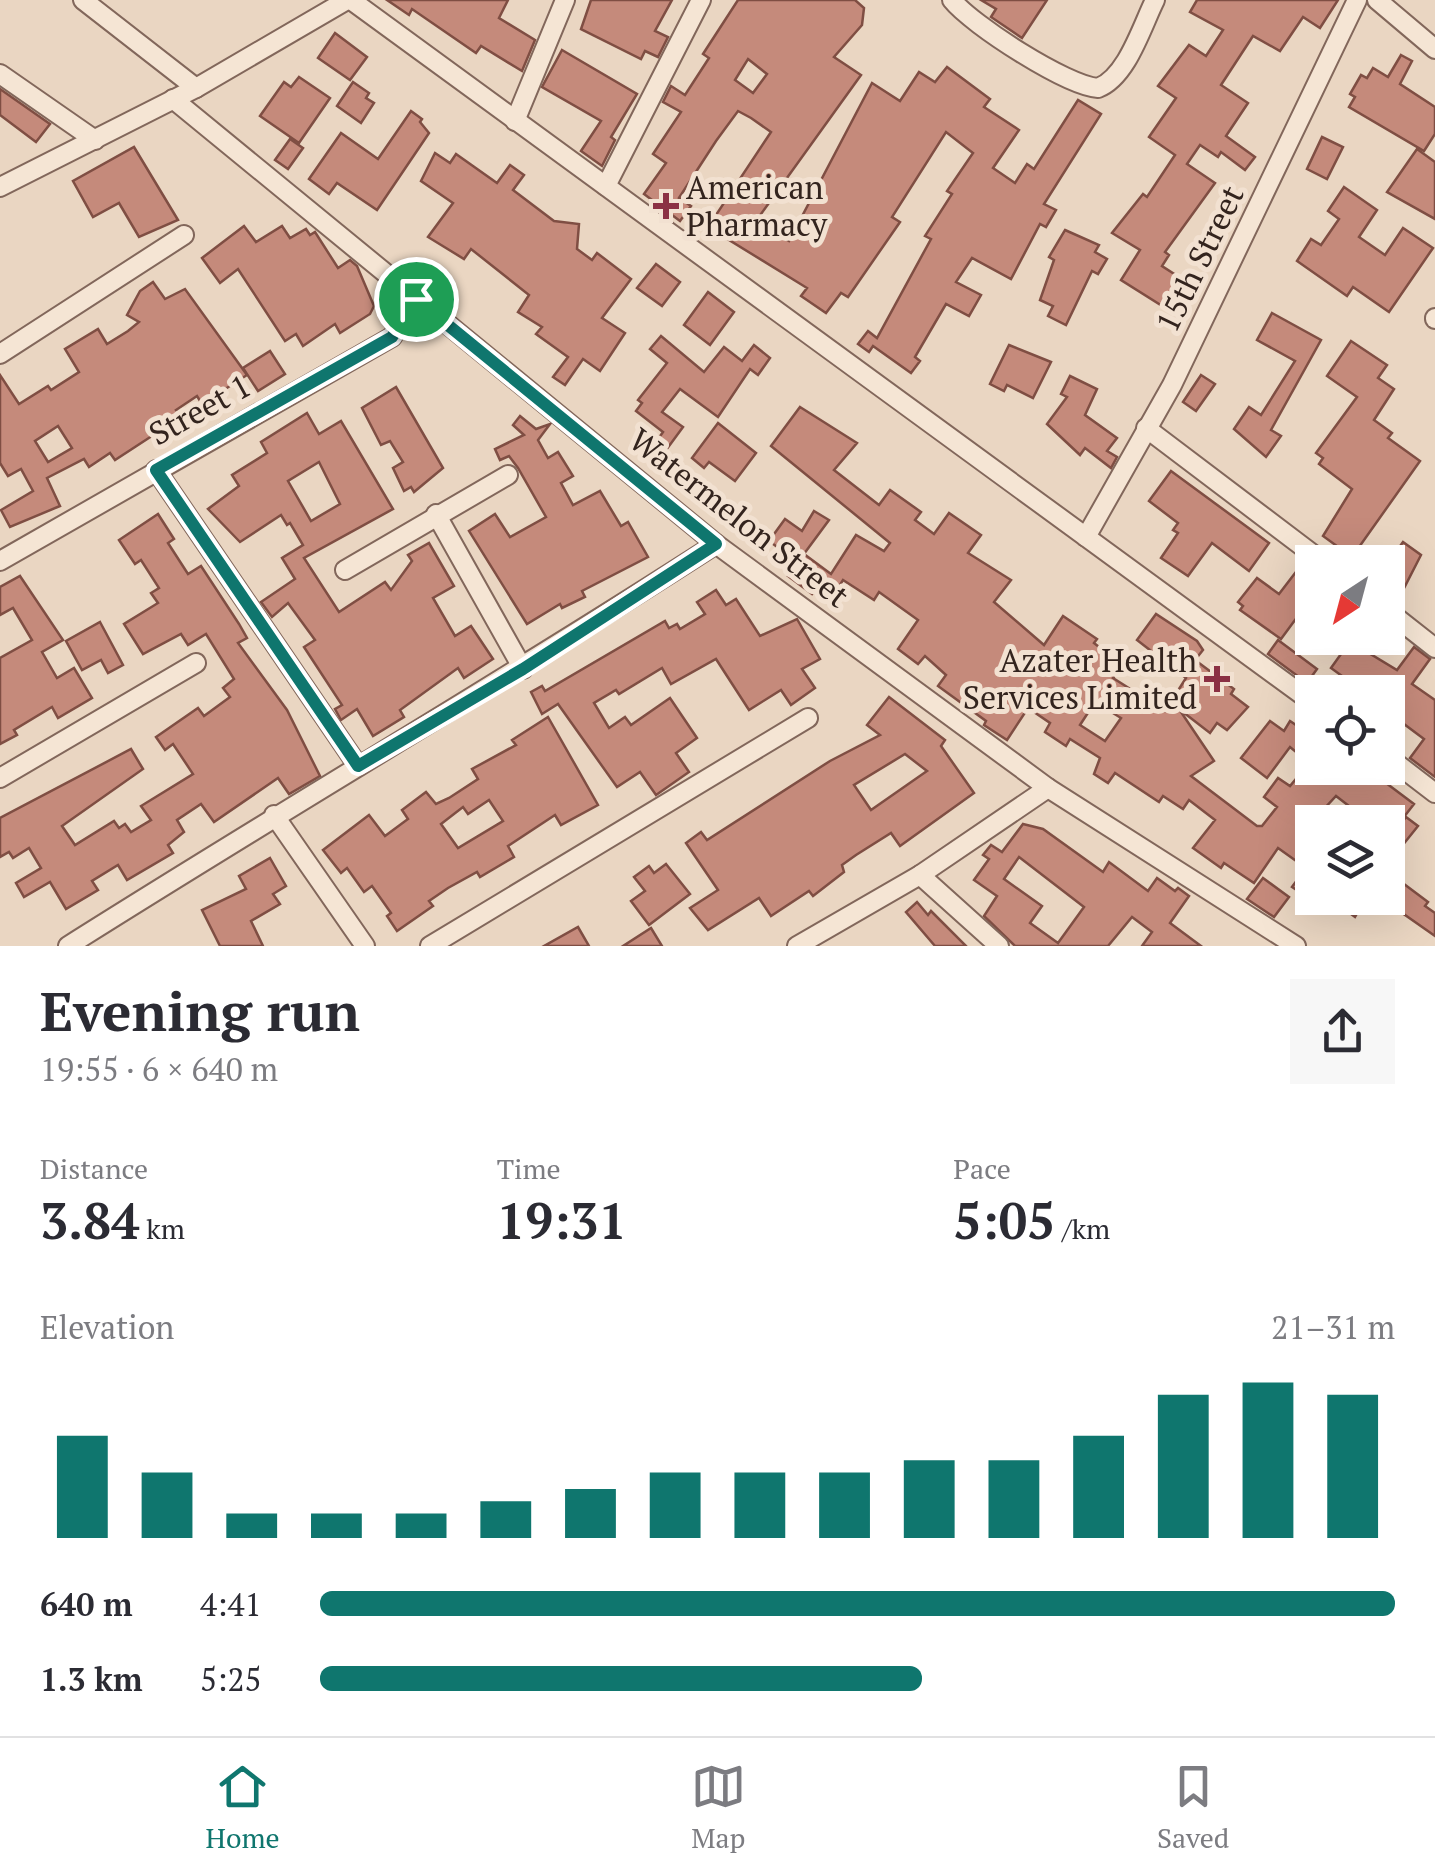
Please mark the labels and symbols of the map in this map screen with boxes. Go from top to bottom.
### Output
place label: American Pharmacy [686,166,828,245]
street label: 15th Street [1146,178,1253,339]
marker: American Pharmacy [655,195,677,217]
pin [374,257,459,342]
street label: Street 1 [141,364,258,454]
street label: Watermelon Street [621,418,858,616]
north arrow [1295,545,1405,655]
place label: Azater Health Services Limited [963,639,1197,718]
marker: Azater Health Services Limited [1206,668,1228,690]

